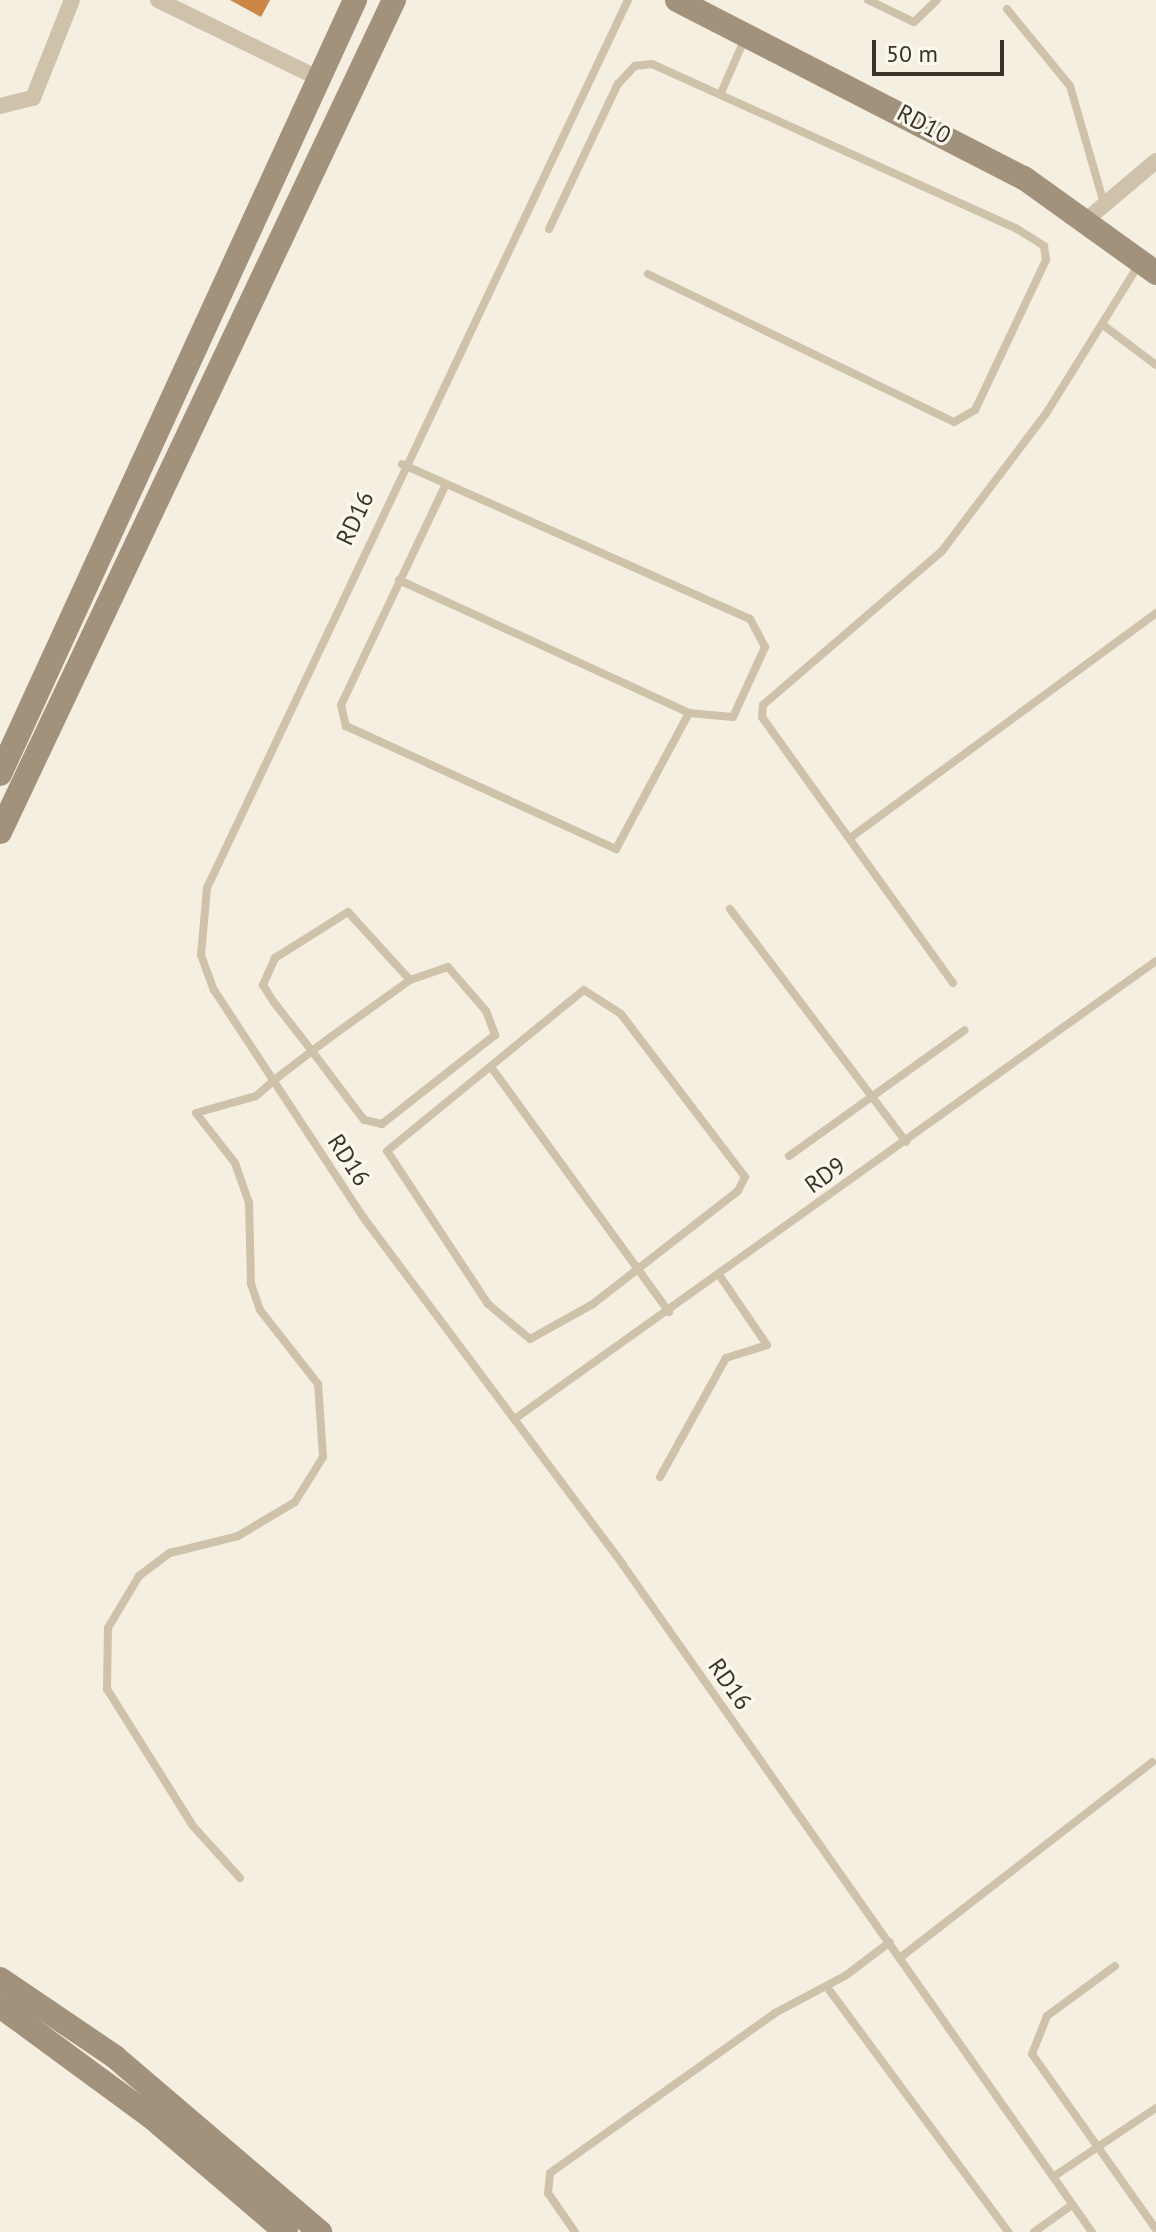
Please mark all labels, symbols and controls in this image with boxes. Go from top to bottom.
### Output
scale bar [876,24,1008,74]
text: 50 m [886,38,938,69]
street label: RD10 [892,98,956,150]
street label: RD16 [330,486,380,550]
street label: RD16 [322,1129,376,1191]
street label: RD9 [799,1151,851,1199]
street label: RD16 [702,1653,758,1715]

